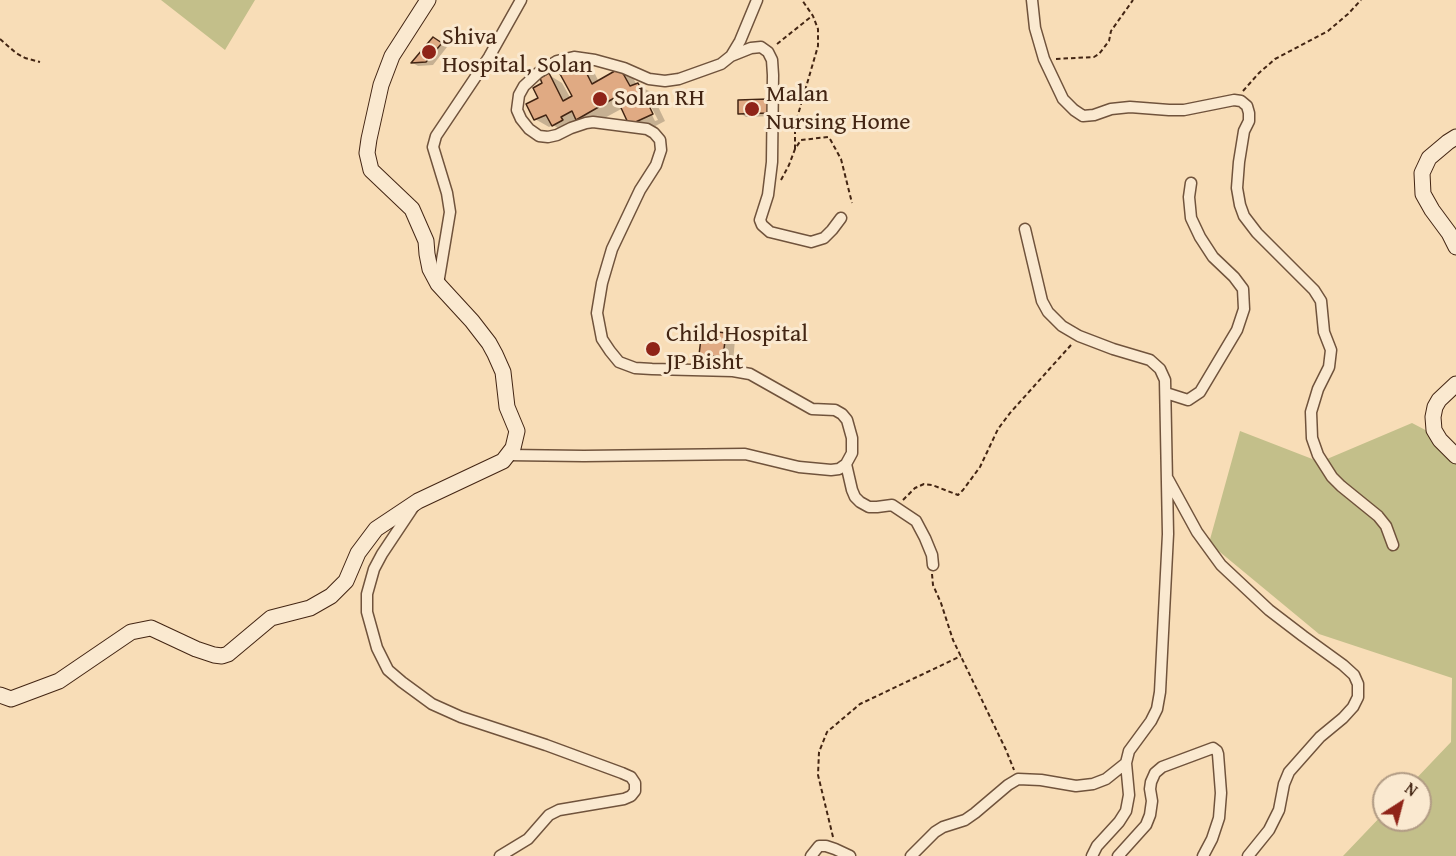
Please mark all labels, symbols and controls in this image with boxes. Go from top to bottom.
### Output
place label: Shiva Hospital, Solan [442,24,593,80]
marker: Shiva Hospital, Solan [420,43,438,61]
place label: Malan Nursing Home [766,81,911,137]
place label: Solan RH [614,85,705,113]
marker: Solan RH [591,90,609,108]
marker: Malan Nursing Home [743,100,761,118]
place label: Child Hospital JP Bisht [666,321,808,377]
marker: Child Hospital JP Bisht [644,340,662,358]
north arrow [1372,772,1432,832]
text: N [1400,776,1423,802]

